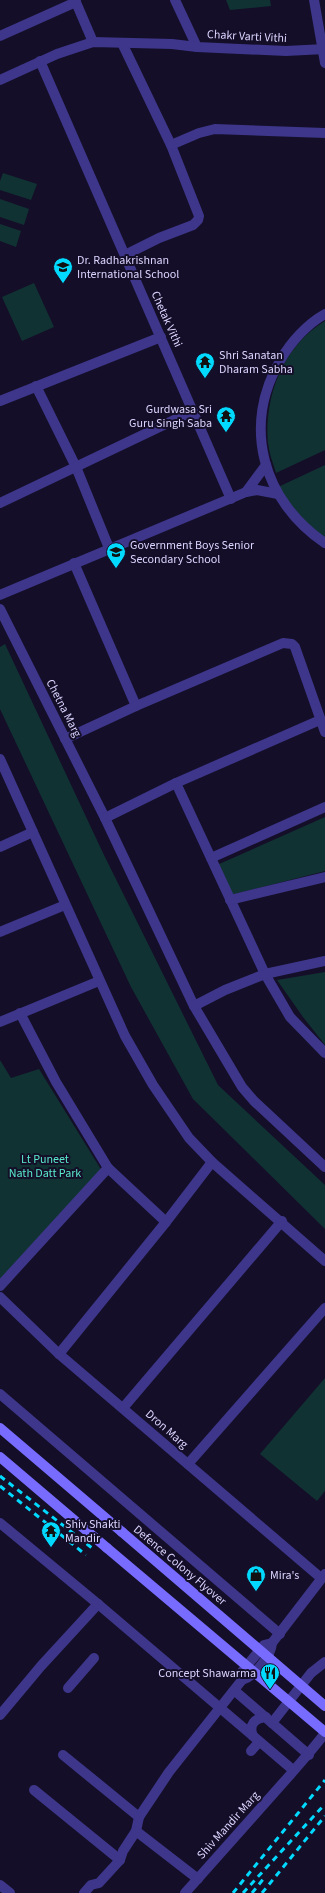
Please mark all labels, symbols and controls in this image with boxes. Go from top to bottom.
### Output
street label: Chakr Varti Vithi [207,26,287,47]
place label: Dr. Radhakrishnan International School [77,252,179,283]
school or university icon: Dr. Radhakrishnan International School [52,256,74,284]
street label: Chetak Vithi [147,288,187,350]
place label: Shri Sanatan Dharam Sabha [219,347,293,378]
temple icon: Shri Sanatan Dharam Sabha [194,351,216,379]
place label: Gurdwasa Sri Guru Singh Saba [129,401,212,432]
temple icon: Gurdwasa Sri Guru Singh Saba [215,405,237,433]
place label: Government Boys Senior Secondary School [130,537,255,568]
school or university icon: Government Boys Senior Secondary School [105,541,127,569]
street label: Chetna Marg [42,676,85,740]
park label: Lt Puneet Nath Datt Park [9,1151,81,1182]
street label: Dron Marg [142,1406,192,1453]
place label: Shiv Shakti Mandir [65,1516,121,1547]
temple icon: Shiv Shakti Mandir [40,1520,62,1548]
street label: Defence Colony Flyover [129,1521,231,1610]
shop icon: Mira's [245,1564,267,1592]
place label: Mira's [270,1567,299,1584]
restaurant icon: Concept Shawarma [259,1662,281,1690]
place label: Concept Shawarma [158,1665,256,1682]
street label: Shiv Mandir Marg [193,1788,264,1863]

